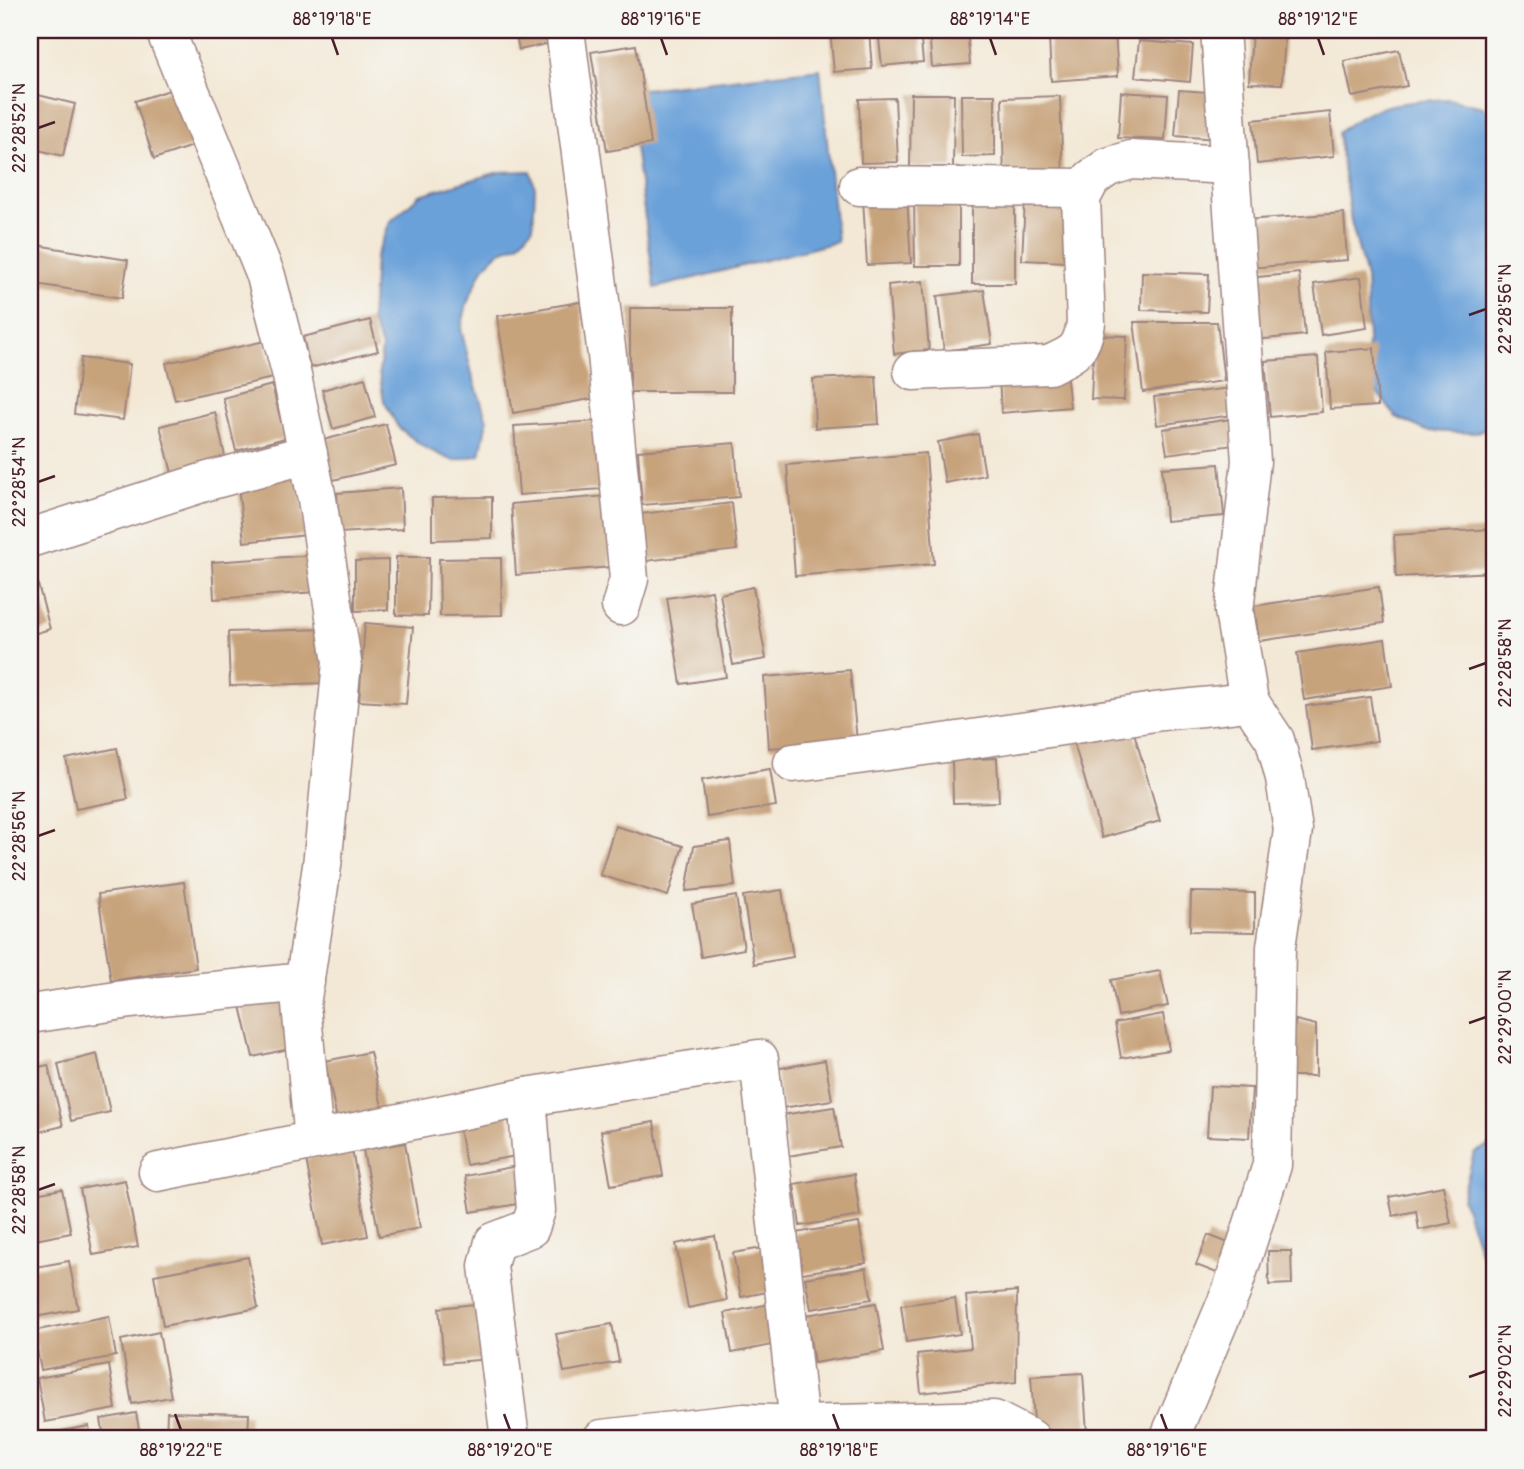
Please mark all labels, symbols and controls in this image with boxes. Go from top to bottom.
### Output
text: 88°19'18"E [293,8,371,31]
text: 88°19'16"E [621,8,701,31]
text: 88°19'14"E [950,8,1030,31]
text: 88°19'12"E [1278,8,1358,31]
text: 22°28'52"N [8,83,31,173]
text: 22°28'56"N [1494,264,1517,354]
text: 22°28'54"N [8,437,31,527]
text: 22°28'58"N [1494,618,1517,708]
text: 22°28'56"N [8,791,31,881]
text: 22°29'00"N [1494,970,1517,1064]
text: 22°28'58"N [8,1145,31,1235]
text: 22°29'02"N [1494,1325,1517,1417]
text: 88°19'22"E [140,1439,222,1462]
text: 88°19'20"E [468,1439,552,1462]
text: 88°19'18"E [800,1439,878,1462]
text: 88°19'16"E [1127,1439,1207,1462]

